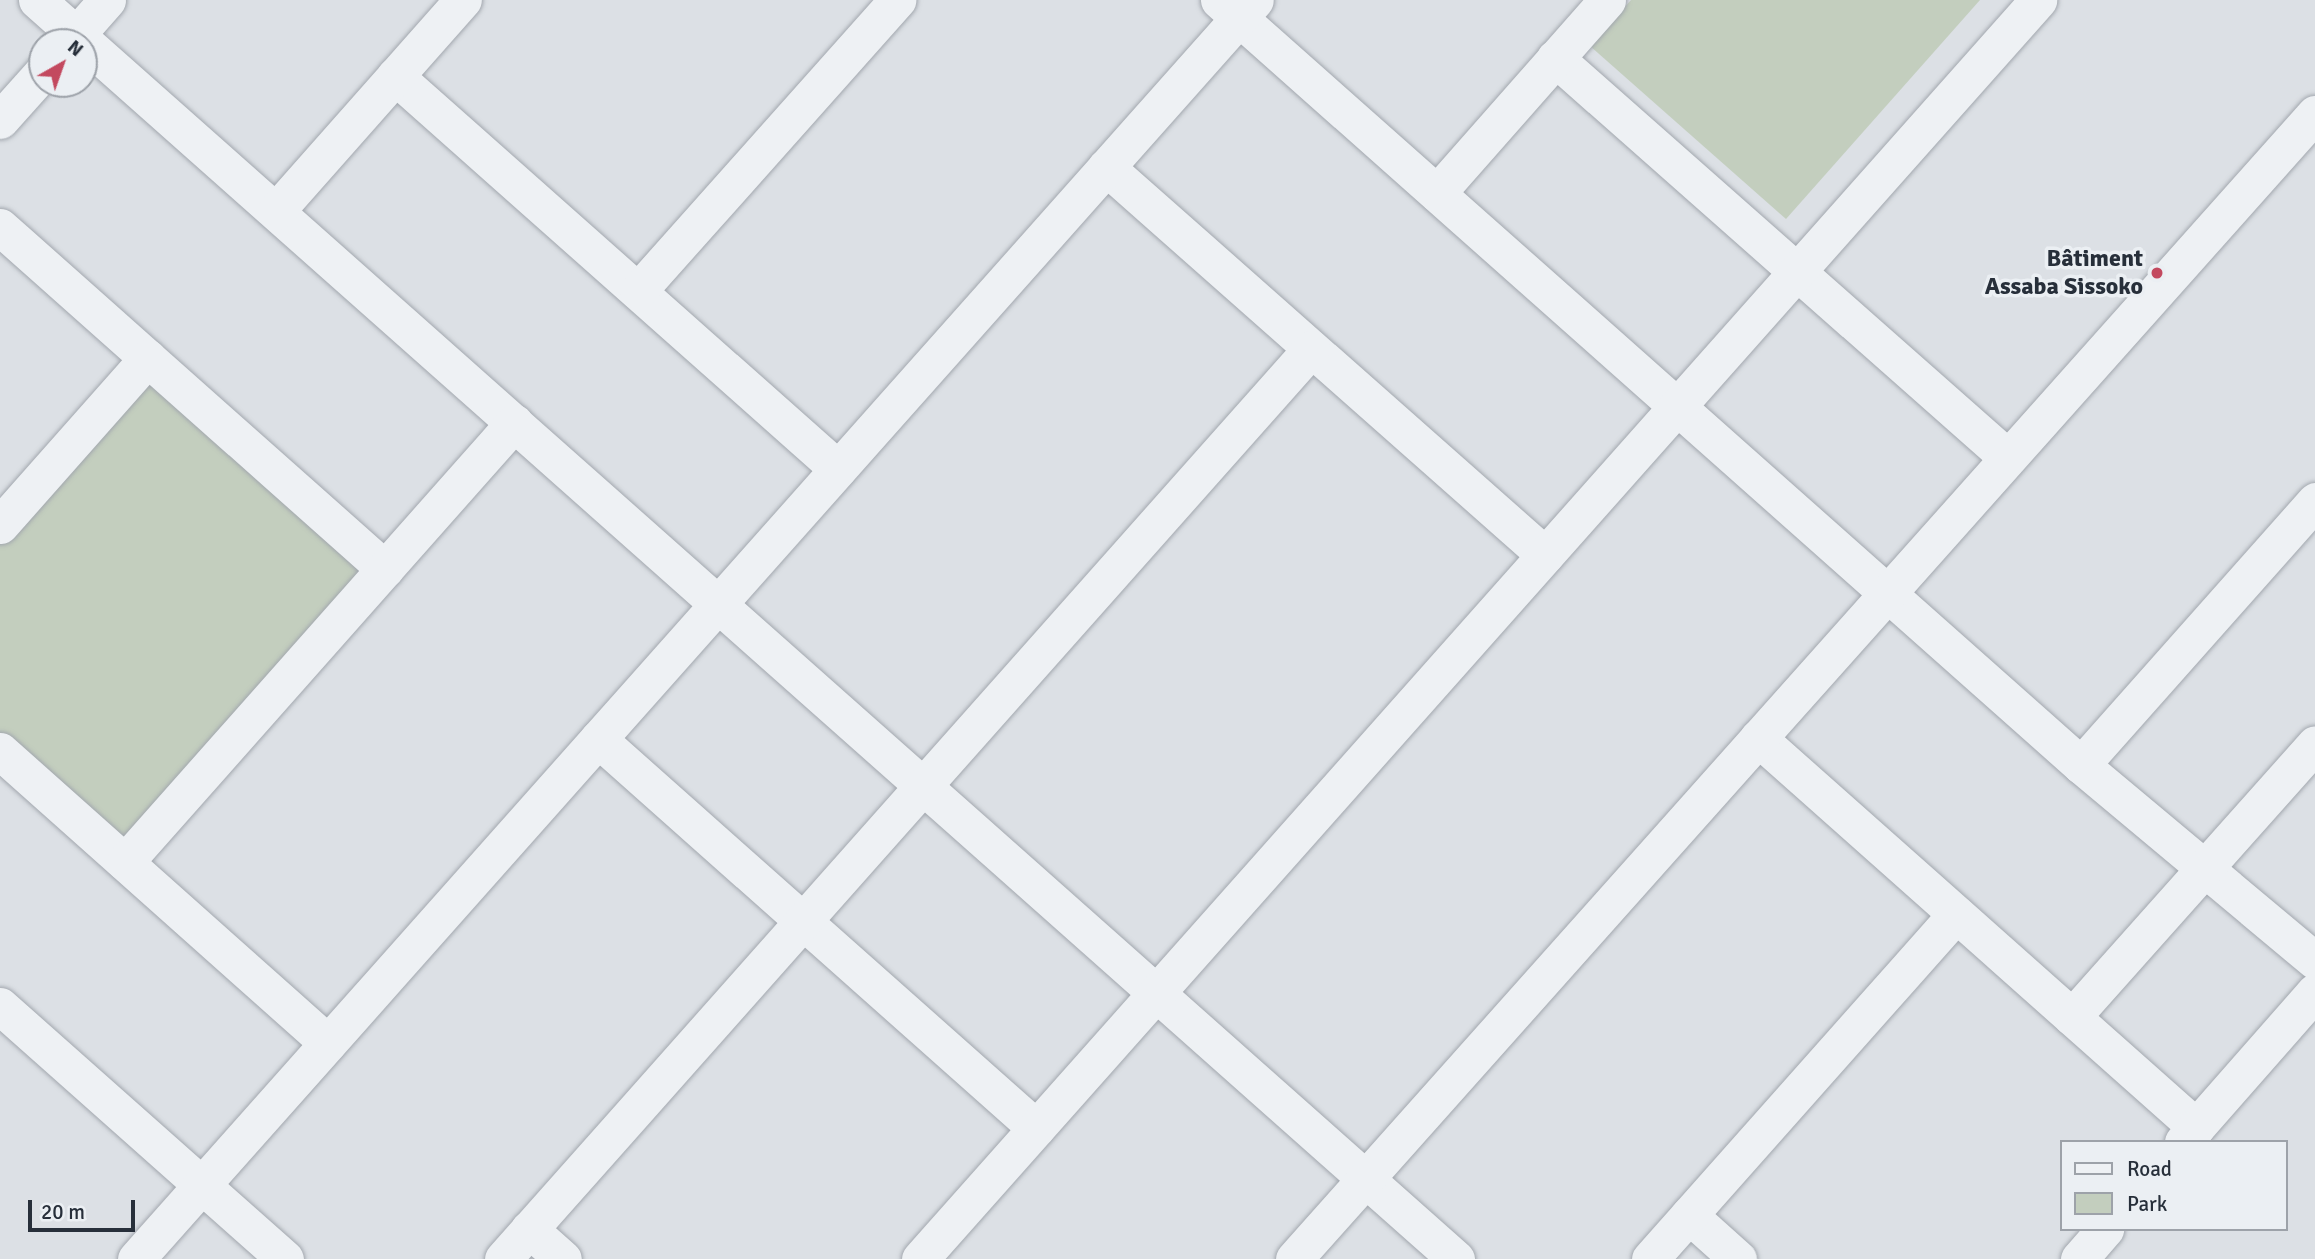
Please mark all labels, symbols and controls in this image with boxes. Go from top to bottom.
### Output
north arrow [28,28,98,98]
text: N [62,35,88,62]
place label: Bâtiment Assaba Sissoko [1985,245,2143,301]
marker: Bâtiment Assaba Sissoko [2149,265,2165,281]
legend [2060,1140,2287,1231]
text: Road [2127,1156,2172,1182]
scale bar [32,1186,138,1230]
text: Park [2127,1191,2167,1217]
text: 20 m [41,1199,85,1225]

